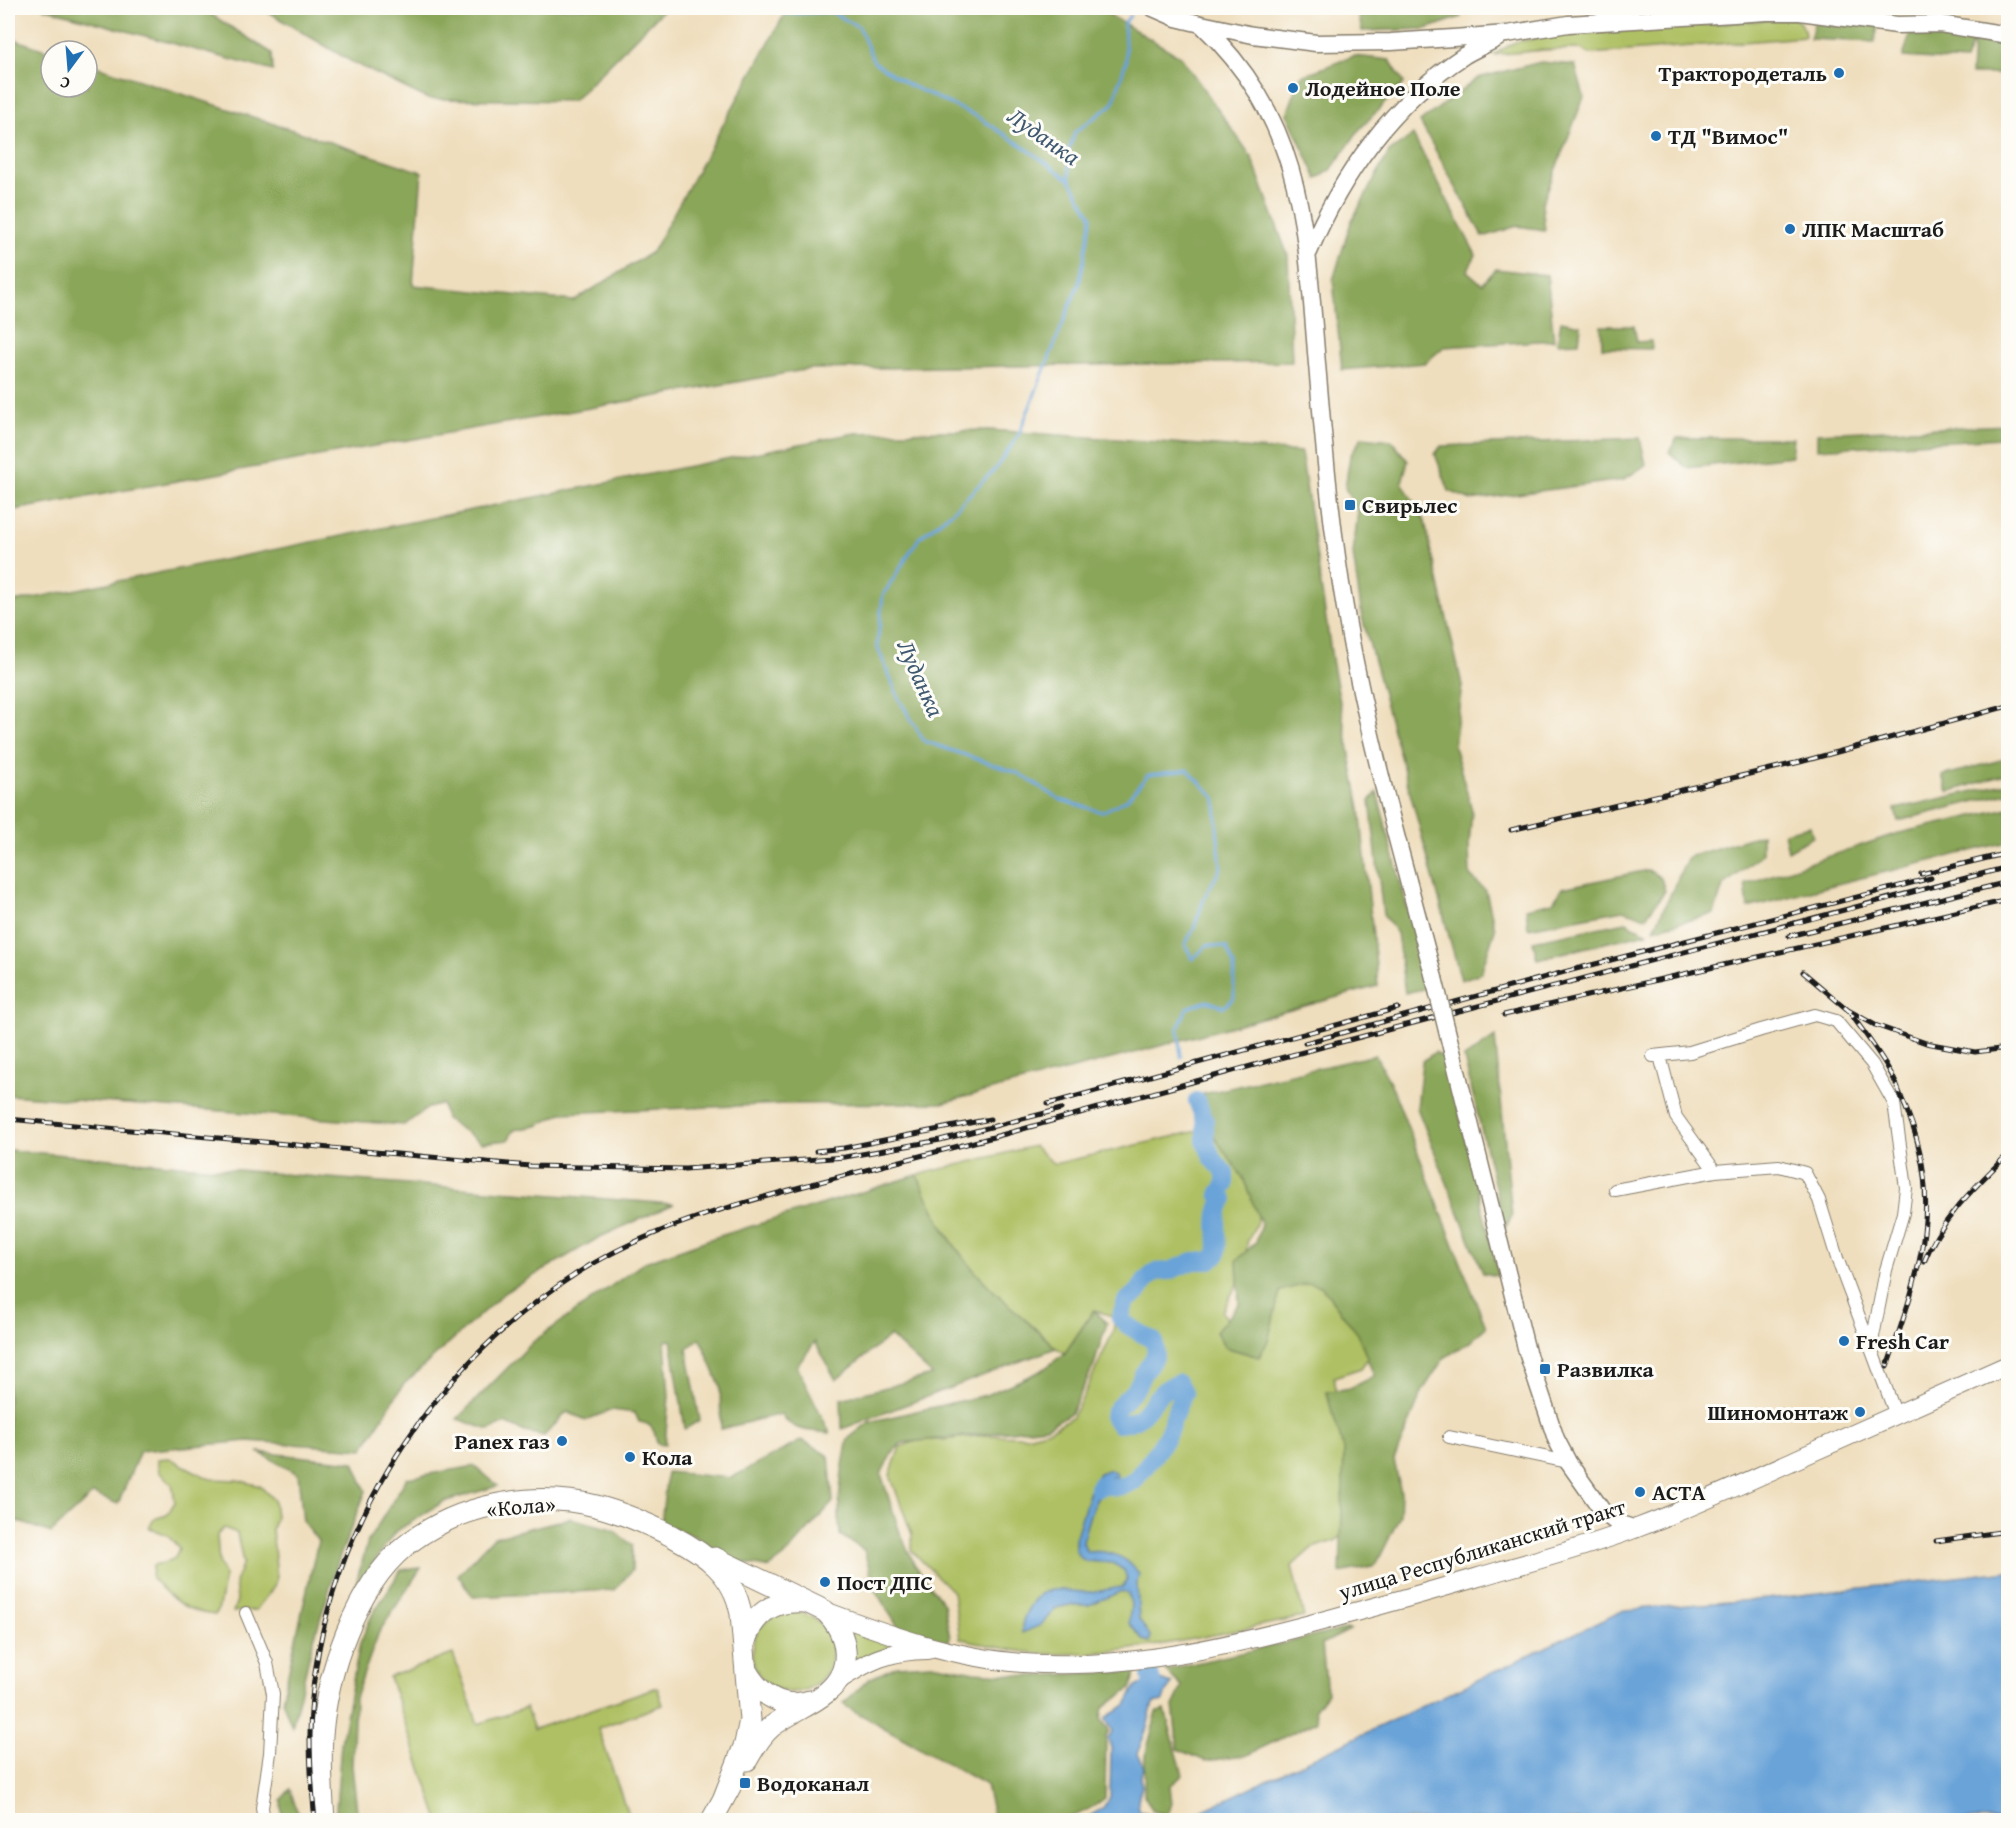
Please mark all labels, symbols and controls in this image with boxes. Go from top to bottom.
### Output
north arrow [39,39,99,99]
place label: Трактородеталь [1658,57,1827,89]
marker: Трактородеталь [1832,66,1846,80]
text: С [57,71,73,96]
place label: Лодейное Поле [1305,72,1461,104]
marker: Лодейное Поле [1286,81,1300,95]
water label: Луданка [1001,98,1087,174]
place label: ТД "Вимос" [1668,120,1788,152]
marker: ТД "Вимос" [1649,129,1663,143]
place label: ЛПК Масштаб [1802,213,1944,245]
marker: ЛПК Масштаб [1783,222,1797,236]
place label: Свирьлес [1362,489,1457,521]
marker: Свирьлес [1343,498,1357,512]
water label: Луданка [888,634,954,722]
place label: Fresh Car [1856,1325,1949,1357]
marker: Fresh Car [1837,1334,1851,1348]
place label: Развилка [1557,1353,1654,1385]
marker: Развилка [1538,1362,1552,1376]
place label: Шиномонтаж [1708,1396,1849,1428]
marker: Шиномонтаж [1853,1405,1867,1419]
place label: Panex газ [454,1425,550,1457]
marker: Panex газ [555,1434,569,1448]
place label: Кола [642,1441,693,1473]
marker: Кола [623,1450,637,1464]
place label: АСТА [1652,1476,1706,1508]
marker: АСТА [1633,1485,1647,1499]
street label: «Кола» [485,1487,557,1525]
street label: улица Республиканский тракт [1334,1490,1630,1608]
place label: Пост ДПС [837,1566,933,1598]
marker: Пост ДПС [818,1575,832,1589]
place label: Водоканал [757,1767,869,1799]
marker: Водоканал [738,1776,752,1790]

